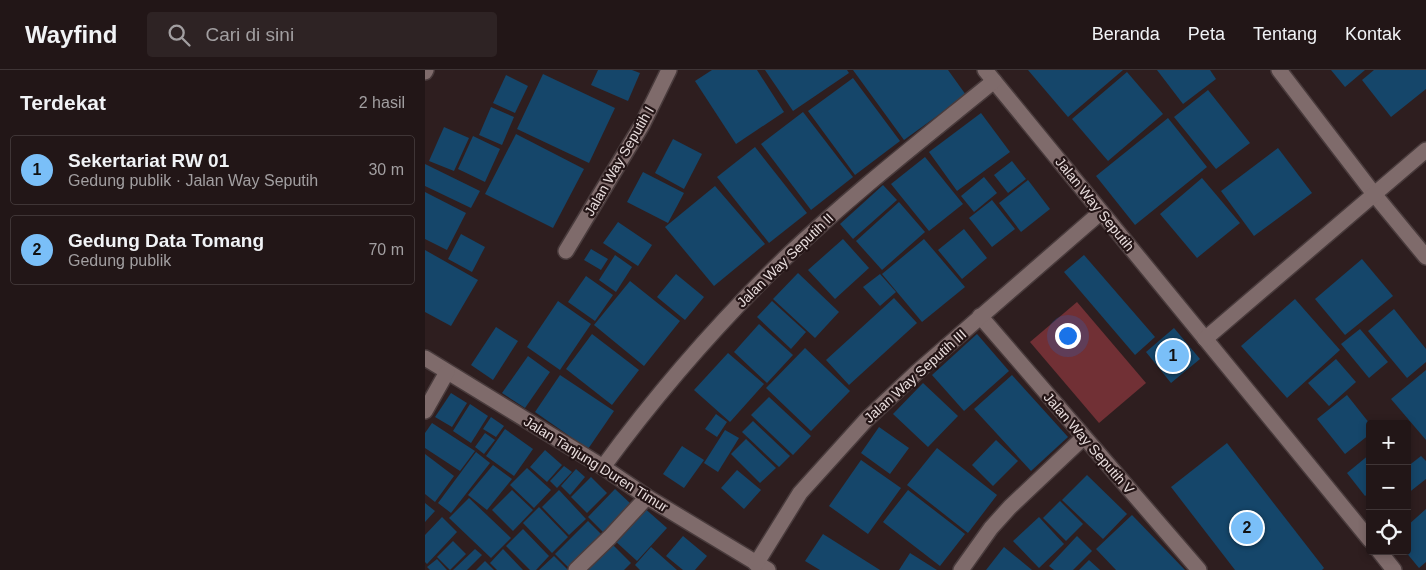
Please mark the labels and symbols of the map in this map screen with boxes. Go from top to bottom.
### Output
street label: Jalan Way Seputih I [581,103,657,219]
street label: Jalan Way Seputih [1052,154,1138,254]
street label: Jalan Way Seputih II [733,210,837,310]
your location [1055,323,1081,349]
street label: Jalan Way Seputih III [861,326,969,426]
pin: 1 [1157,337,1189,375]
street label: Jalan Way Seputih V [1040,389,1138,498]
street label: Jalan Tanjung Duren Timur [521,413,671,515]
pin: 2 [1231,509,1263,547]

